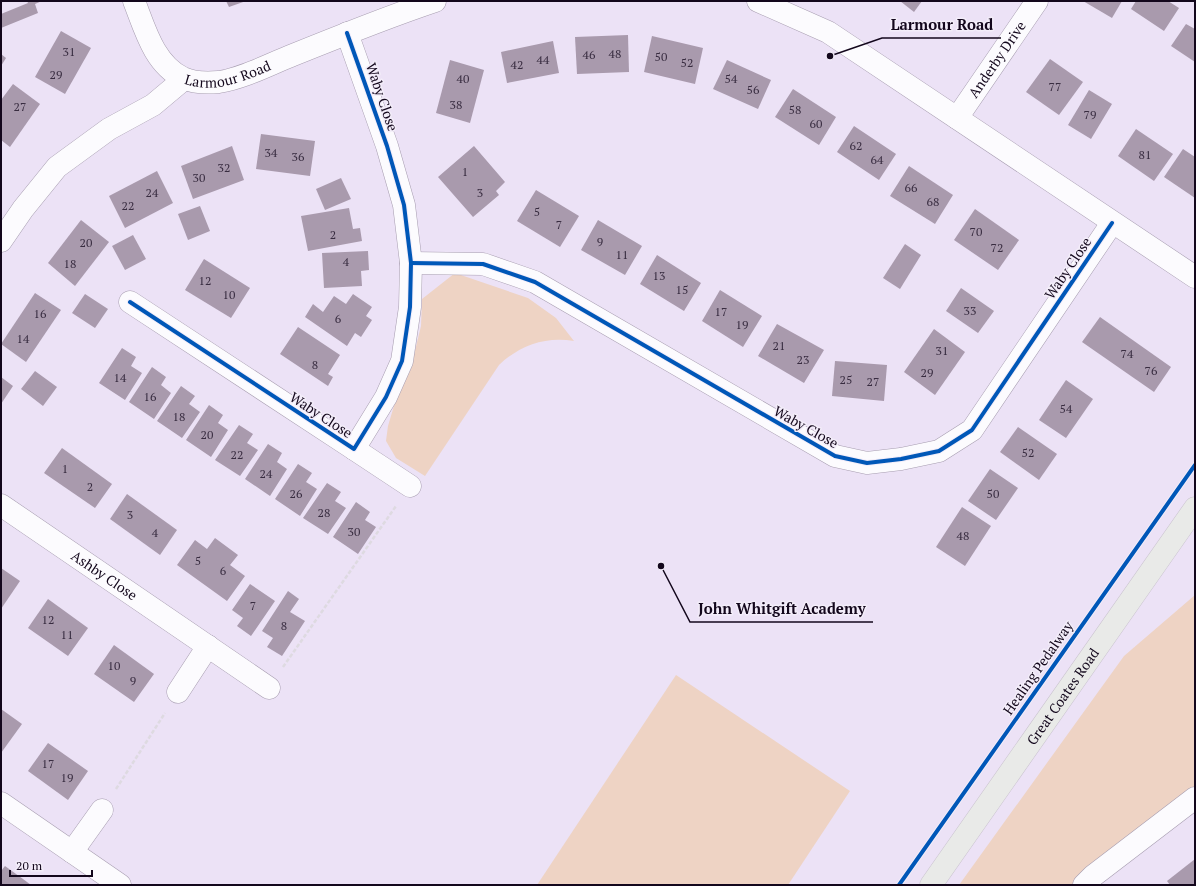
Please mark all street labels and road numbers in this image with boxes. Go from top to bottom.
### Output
street label: Anderby Drive [964,17,1030,101]
street label: Larmour Road [183,56,274,92]
street label: Waby Close [362,60,403,134]
street label: Waby Close [1040,233,1095,303]
street label: Waby Close [286,387,356,442]
street label: Waby Close [771,401,842,452]
street label: Ashby Close [68,546,141,604]
street label: Healing Pedalway [998,616,1077,718]
street label: Great Coates Road [1022,644,1103,749]

